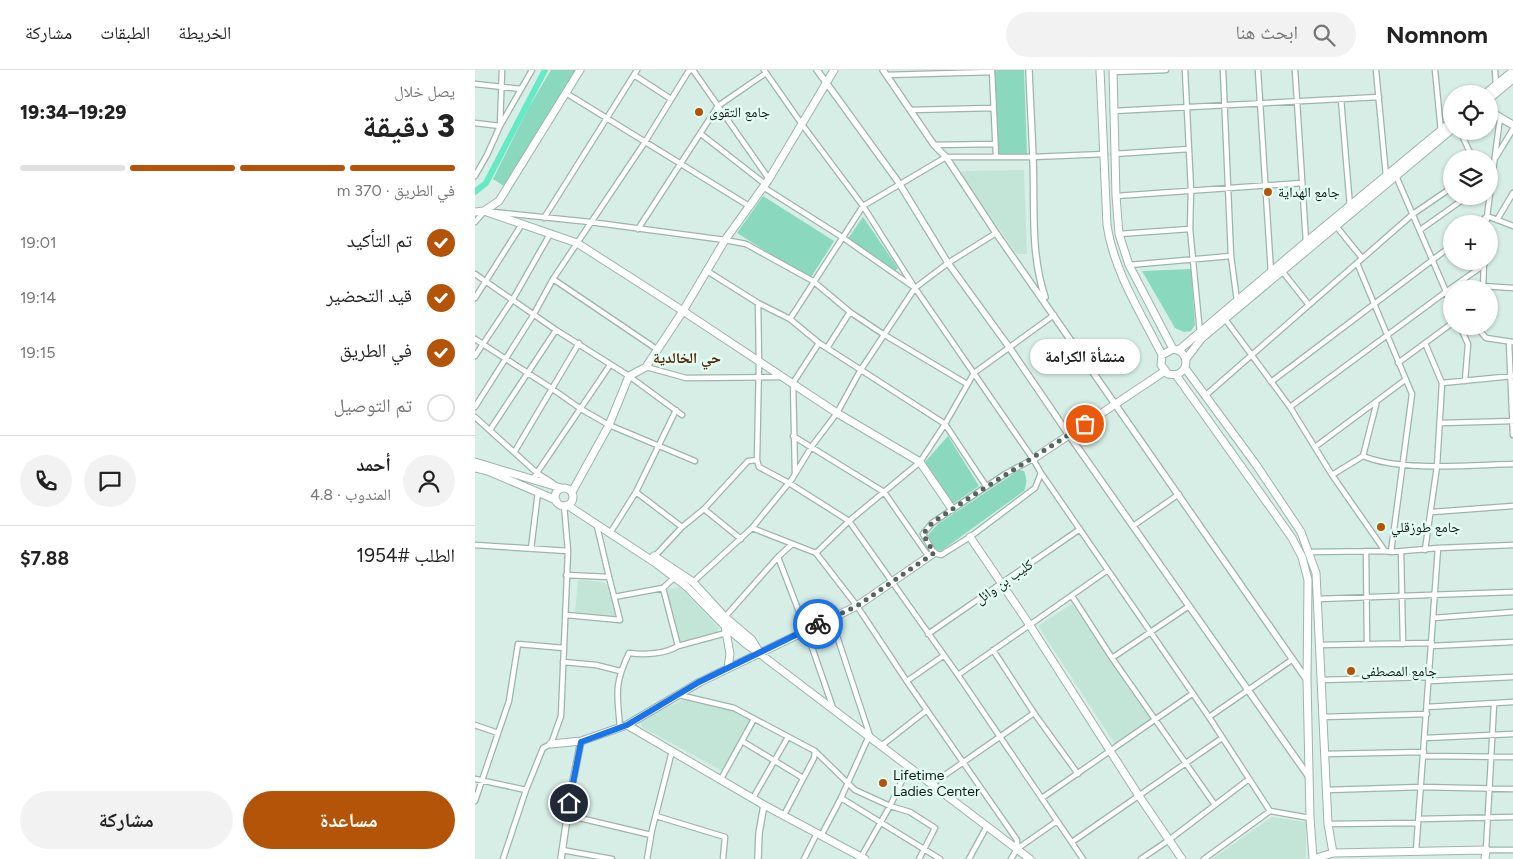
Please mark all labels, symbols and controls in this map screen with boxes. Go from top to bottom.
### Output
search box [1006,12,1356,57]
text: Nomnom [1386,20,1488,49]
text: ابحث هنا [1235,21,1298,44]
icon: search [1310,21,1338,49]
text: مشاركة [25,22,72,44]
text: الطبقات [100,22,150,44]
text: الخريطة [178,22,231,44]
text: يصل خلال [394,82,455,101]
map controls [1443,85,1498,335]
button: locate [1443,85,1498,140]
text: 19:29–19:34 [20,101,126,124]
place label: جامع التقوى [709,104,770,122]
marker: جامع التقوى [693,106,705,118]
text: 3 دقيقة [362,107,455,145]
button: layers [1443,150,1498,205]
text: في الطريق · 370 m [337,181,455,200]
place label: جامع الهداية [1278,184,1340,202]
marker: جامع الهداية [1262,186,1274,198]
button: + [1443,215,1498,270]
text: تم التأكيد [347,229,412,252]
icon: check [427,229,455,257]
text: 19:01 [20,233,57,252]
button: − [1443,280,1498,335]
text: قيد التحضير [326,284,412,307]
icon: check [427,284,455,312]
text: 19:14 [20,288,56,307]
text: في الطريق [339,339,412,362]
icon: check [427,339,455,367]
callout: منشأة الكرامة [1030,339,1140,374]
text: 19:15 [20,343,56,362]
text: منشأة الكرامة [1045,347,1125,366]
district label: حي الخالدية [653,349,721,370]
text: تم التوصيل [333,394,412,417]
pin [1064,403,1106,445]
icon: bag [1071,410,1099,438]
text: أحمد [356,453,391,476]
button: phone [20,455,72,507]
button: chat [84,455,136,507]
button: person [403,455,455,507]
text: المندوب · 4.8 [310,485,391,504]
place label: جامع طوزقلي [1391,519,1460,538]
marker: جامع طوزقلي [1375,521,1387,533]
text: الطلب #1954 [356,544,455,567]
text: $7.88 [20,547,69,570]
street label: كليب بن وائل [972,556,1036,608]
courier [793,599,843,649]
icon: bike [804,610,832,638]
place label: جامع المصطفى [1361,663,1437,681]
marker: جامع المصطفى [1345,665,1357,677]
place label: Lifetime Ladies Center [893,767,980,800]
marker: Lifetime Ladies Center [877,777,889,789]
pin [548,782,590,824]
icon: home [555,789,583,817]
button: مشاركة [20,791,233,849]
button: مساعدة [243,791,455,849]

